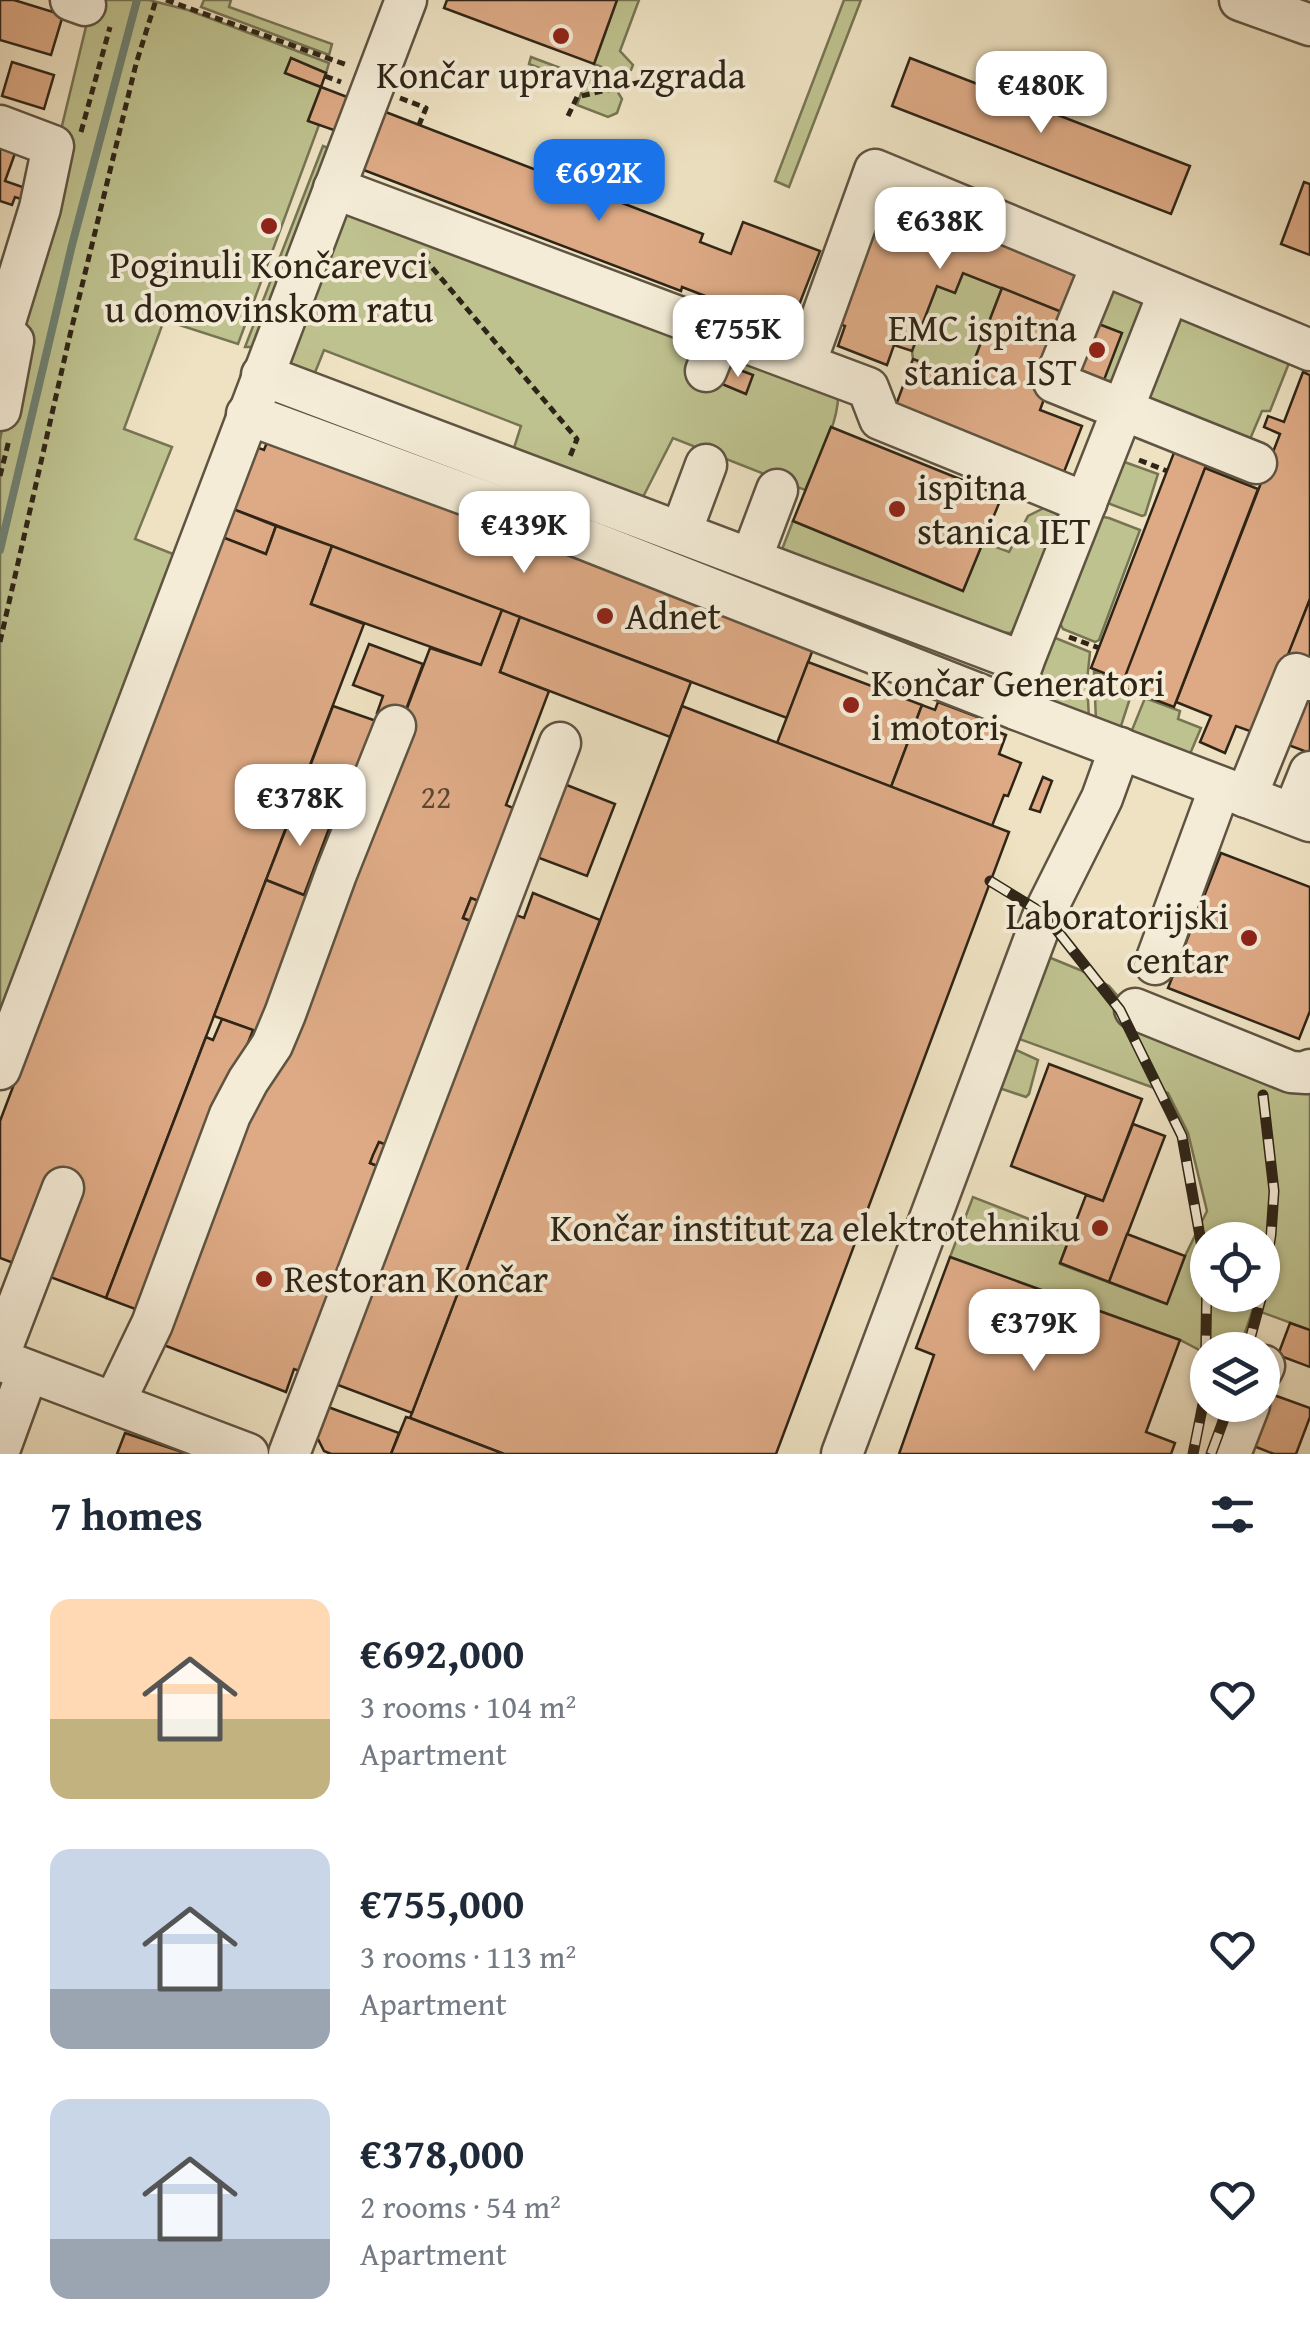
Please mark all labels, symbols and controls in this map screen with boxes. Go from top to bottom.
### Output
marker: Končar upravna zgrada [550,25,572,47]
place label: Končar upravna zgrada [376,46,746,102]
pin: €480K [971,51,1111,136]
text: €480K [998,60,1084,107]
pin: €692K [529,139,669,224]
text: €692K [556,148,642,195]
pin: €638K [870,187,1010,272]
text: €638K [897,196,983,243]
marker: Poginuli Končarevci u domovinskom ratu [258,215,280,237]
place label: Poginuli Končarevci u domovinskom ratu [105,236,434,336]
pin: €755K [668,295,808,380]
place label: EMC ispitna stanica IST [888,299,1077,399]
text: €755K [695,304,781,351]
marker: EMC ispitna stanica IST [1086,339,1108,361]
place label: ispitna stanica IET [917,458,1091,558]
pin: €439K [454,491,594,576]
marker: ispitna stanica IET [886,498,908,520]
text: €439K [481,500,567,547]
place label: Adnet [625,587,721,643]
marker: Adnet [594,605,616,627]
place label: Končar Generatori i motori [871,654,1165,754]
marker: Končar Generatori i motori [840,694,862,716]
pin: €378K [230,764,370,849]
text: €378K [257,773,343,820]
house number: 22 [421,773,451,820]
place label: Laboratorijski centar [1006,887,1229,987]
marker: Laboratorijski centar [1238,927,1260,949]
place label: Končar institut za elektrotehniku [550,1199,1080,1255]
marker: Končar institut za elektrotehniku [1089,1217,1111,1239]
map controls [1190,1222,1280,1422]
button: locate [1190,1222,1280,1312]
place label: Restoran Končar [284,1250,549,1306]
marker: Restoran Končar [253,1268,275,1290]
pin: €379K [964,1289,1104,1374]
text: €379K [991,1298,1077,1345]
button: layers [1190,1332,1280,1422]
text: 7 homes [50,1484,203,1545]
icon: filters [1205,1487,1260,1542]
text: €692,000 [360,1622,524,1683]
icon: home [130,1639,250,1759]
icon: heart [1205,1672,1260,1727]
text: 3 rooms · 104 m² [360,1683,576,1730]
text: Apartment [360,1730,507,1777]
text: €755,000 [360,1872,524,1933]
icon: home [130,1889,250,2009]
icon: heart [1205,1922,1260,1977]
text: 3 rooms · 113 m² [360,1933,576,1980]
text: Apartment [360,1980,507,2027]
text: €378,000 [360,2122,524,2183]
icon: home [130,2139,250,2259]
icon: heart [1205,2172,1260,2227]
text: 2 rooms · 54 m² [360,2183,561,2230]
text: Apartment [360,2230,507,2277]

